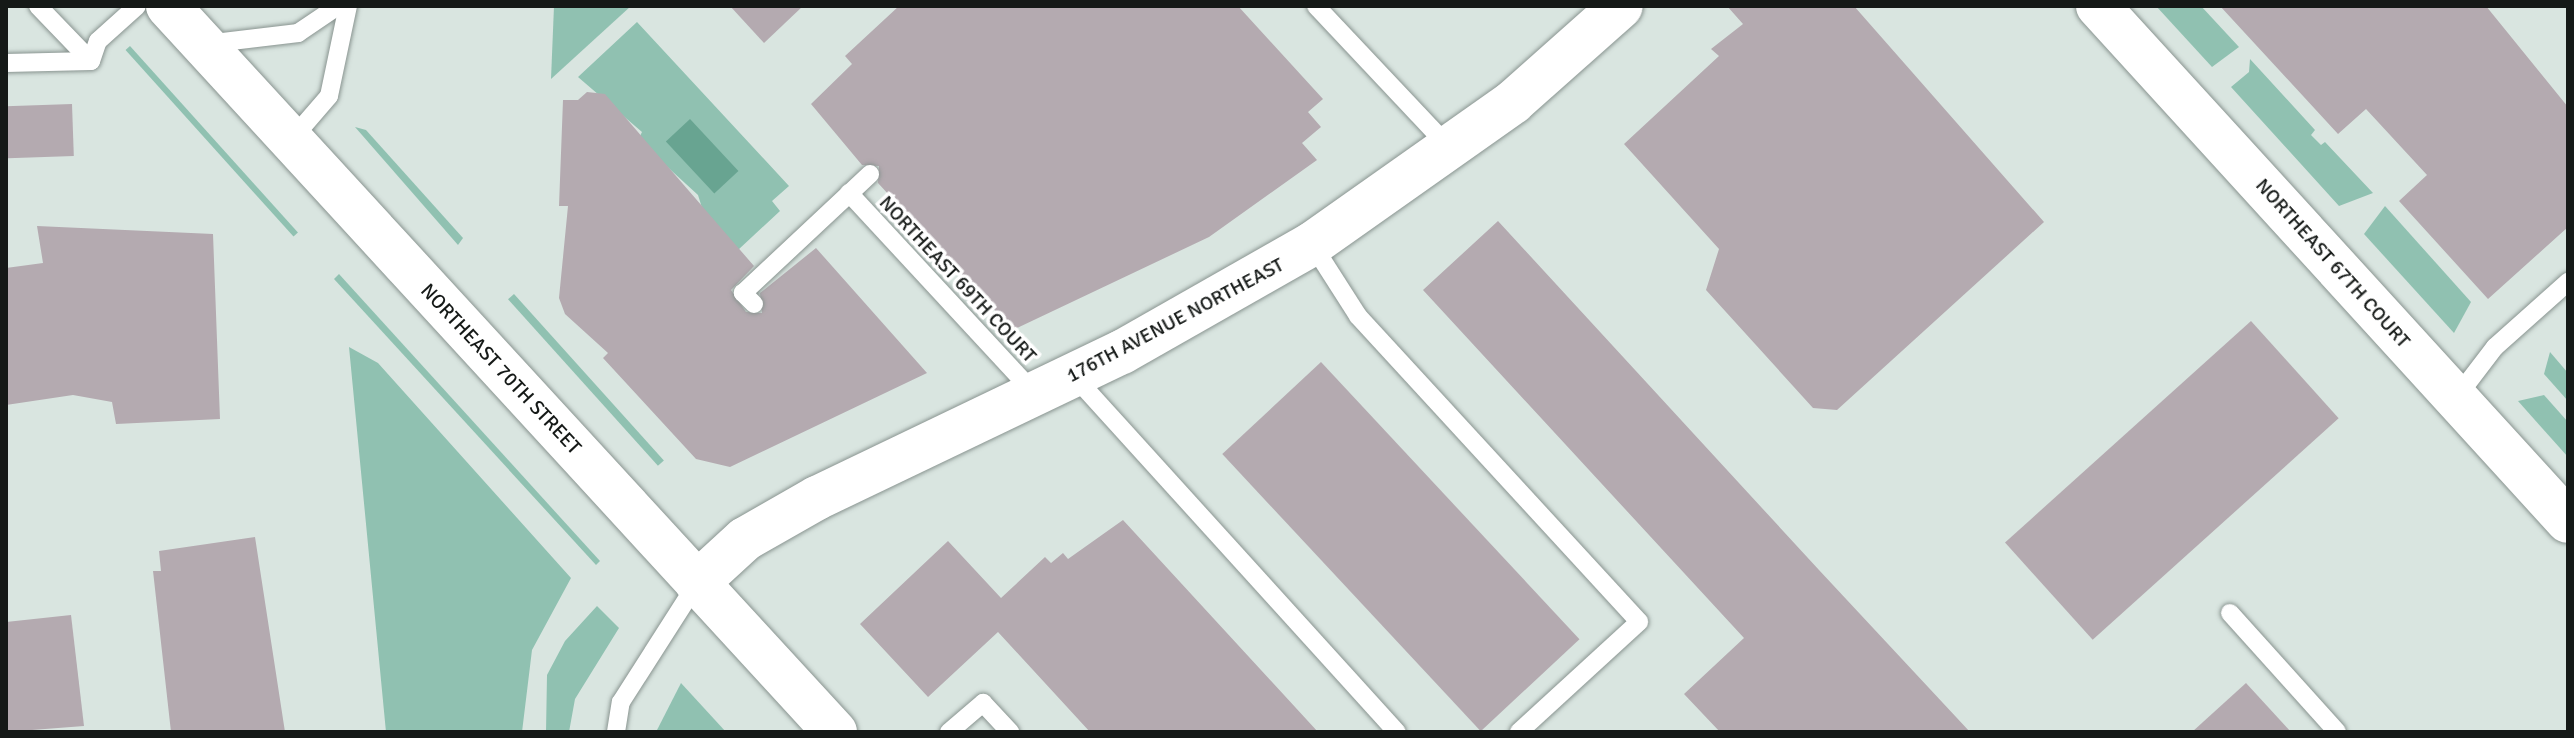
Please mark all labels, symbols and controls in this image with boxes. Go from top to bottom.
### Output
street label: NORTHEAST 67TH COURT [2251,173,2415,353]
street label: NORTHEAST 69TH COURT [874,191,1042,367]
street label: 176TH AVENUE NORTHEAST [1062,252,1288,388]
street label: NORTHEAST 70TH STREET [416,279,586,459]

